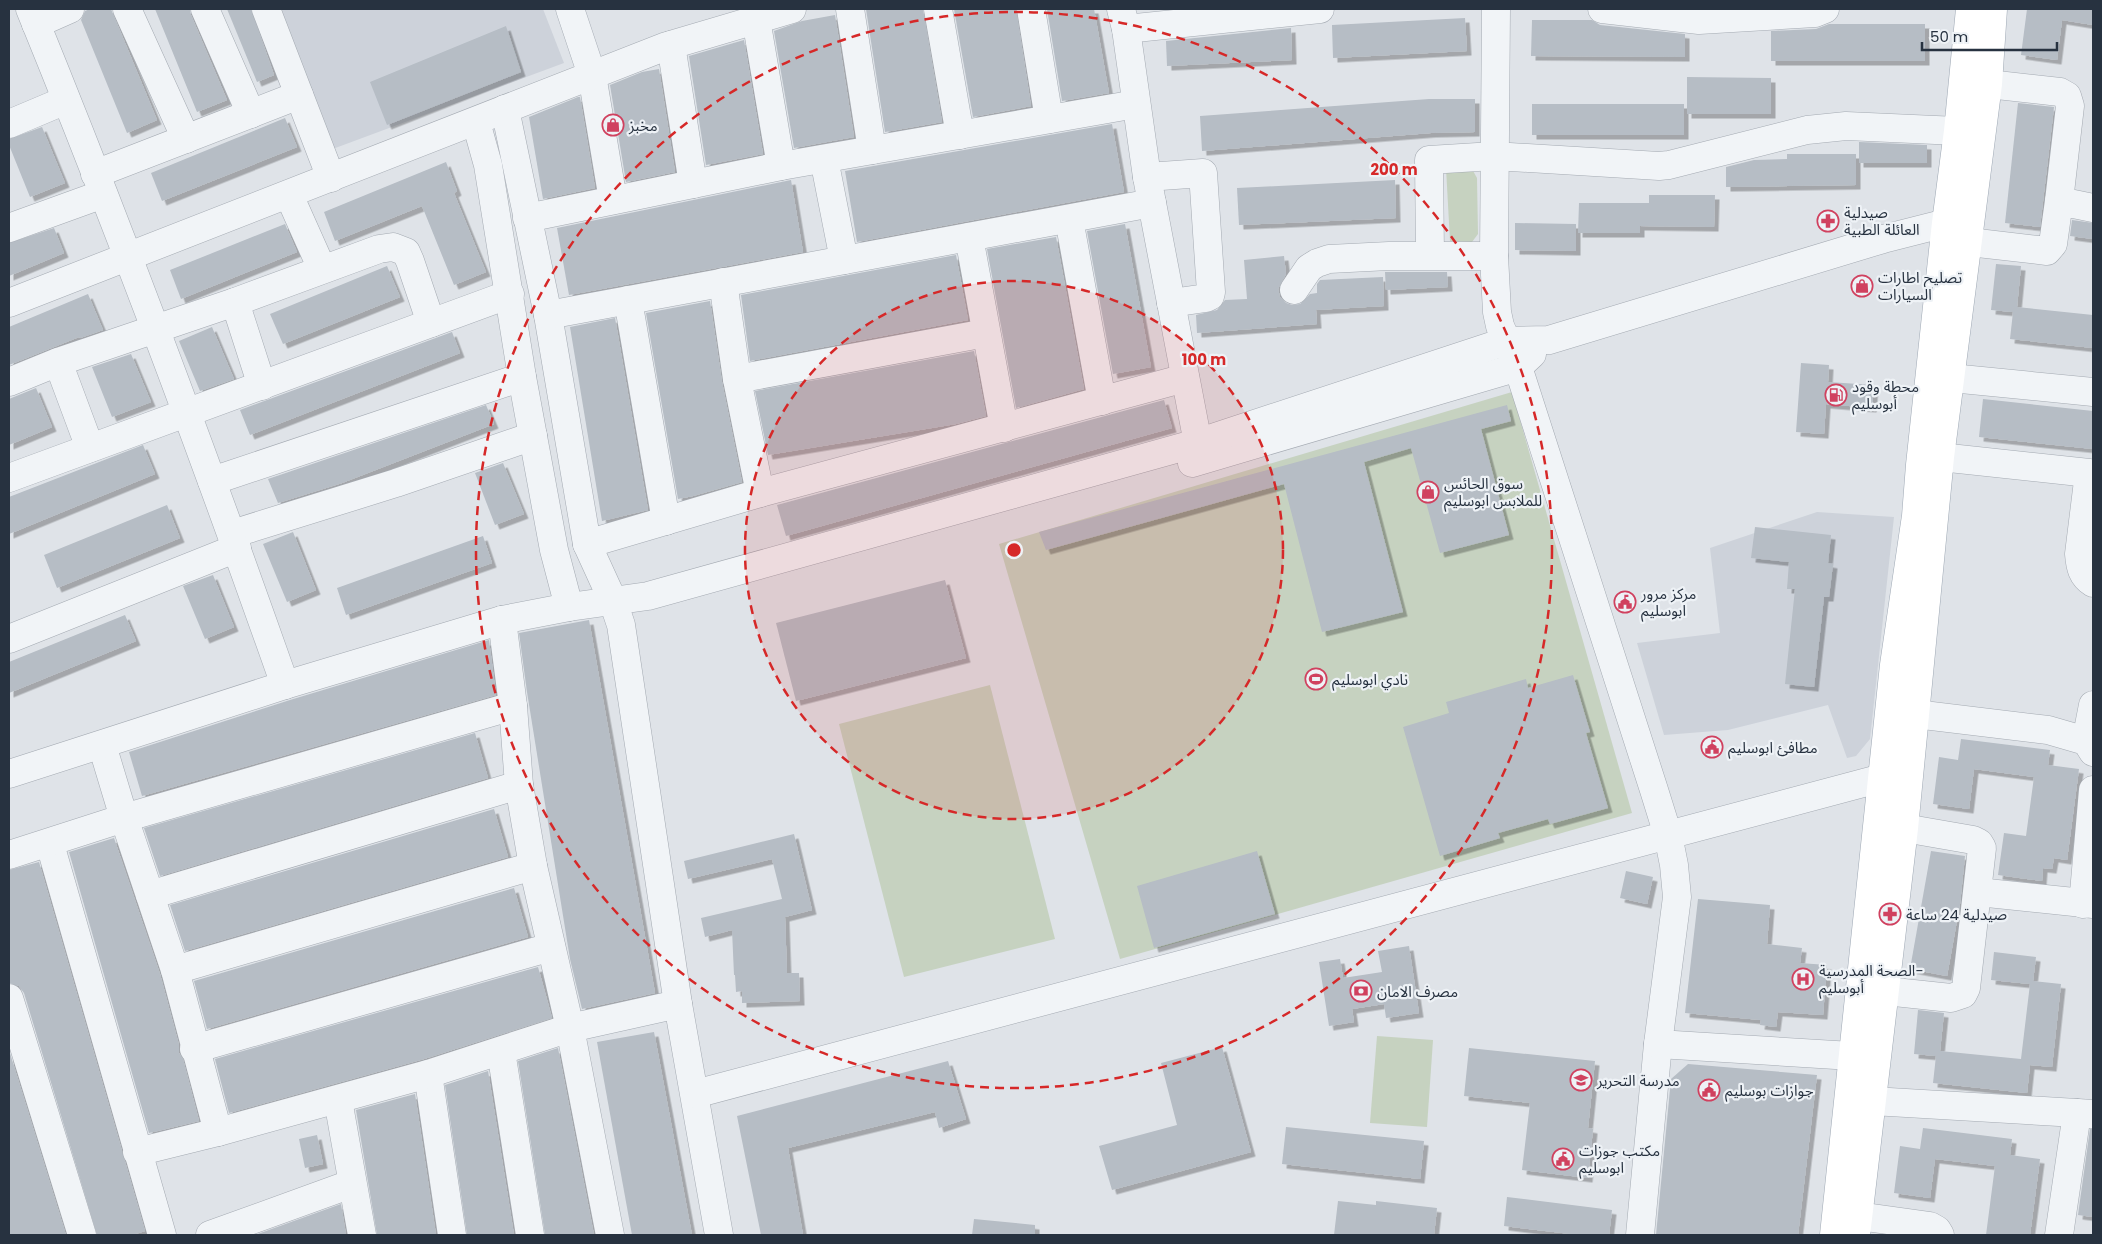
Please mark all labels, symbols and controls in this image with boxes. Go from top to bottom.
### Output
scale bar [1922,20,2057,52]
text: 50 m [1930,26,1968,47]
shop icon: مخبز [601,113,625,137]
place label: مخبز [628,115,658,136]
text: 200 m [1370,159,1418,180]
place label: صيدلية العائلة الطبية [1844,202,1920,240]
pharmacy icon: صيدلية العائلة الطبية [1816,209,1840,233]
place label: تصليح اطارات السيارات [1878,267,1962,305]
shop icon: تصليح اطارات السيارات [1850,274,1874,298]
text: 100 m [1182,349,1226,370]
place label: محطة وقود أبوسليم [1852,376,1919,415]
fuel station icon: محطة وقود أبوسليم [1824,383,1848,407]
place label: سوق الحائس للملابس ابوسليم [1444,473,1542,512]
shop icon: سوق الحائس للملابس ابوسليم [1416,480,1440,504]
centre of rings [1005,541,1023,559]
place label: مركز مرور ابوسليم [1640,583,1696,622]
public building icon: مركز مرور ابوسليم [1613,590,1637,614]
sports icon: نادي ابوسليم [1304,667,1328,691]
place label: نادي ابوسليم [1332,669,1408,691]
public building icon: مطافئ ابوسليم [1700,735,1724,759]
place label: مطافئ ابوسليم [1728,737,1818,759]
pharmacy icon: صيدلية 24 ساعة [1878,902,1902,926]
place label: صيدلية 24 ساعة [1906,904,2007,925]
place label: الصحة المدرسية- أبوسليم [1819,960,1924,999]
hospital icon: الصحة المدرسية- أبوسليم [1791,967,1815,991]
bank icon: مصرف الامان [1349,979,1373,1003]
place label: مصرف الامان [1377,981,1458,1002]
school or university icon: مدرسة التحرير [1569,1068,1593,1092]
place label: مدرسة التحرير [1596,1070,1680,1091]
public building icon: جوازات بوسليم [1697,1078,1721,1102]
place label: جوازات بوسليم [1725,1080,1814,1102]
place label: مكتب جوزات ابوسليم [1579,1140,1660,1179]
public building icon: مكتب جوزات ابوسليم [1551,1147,1575,1171]

